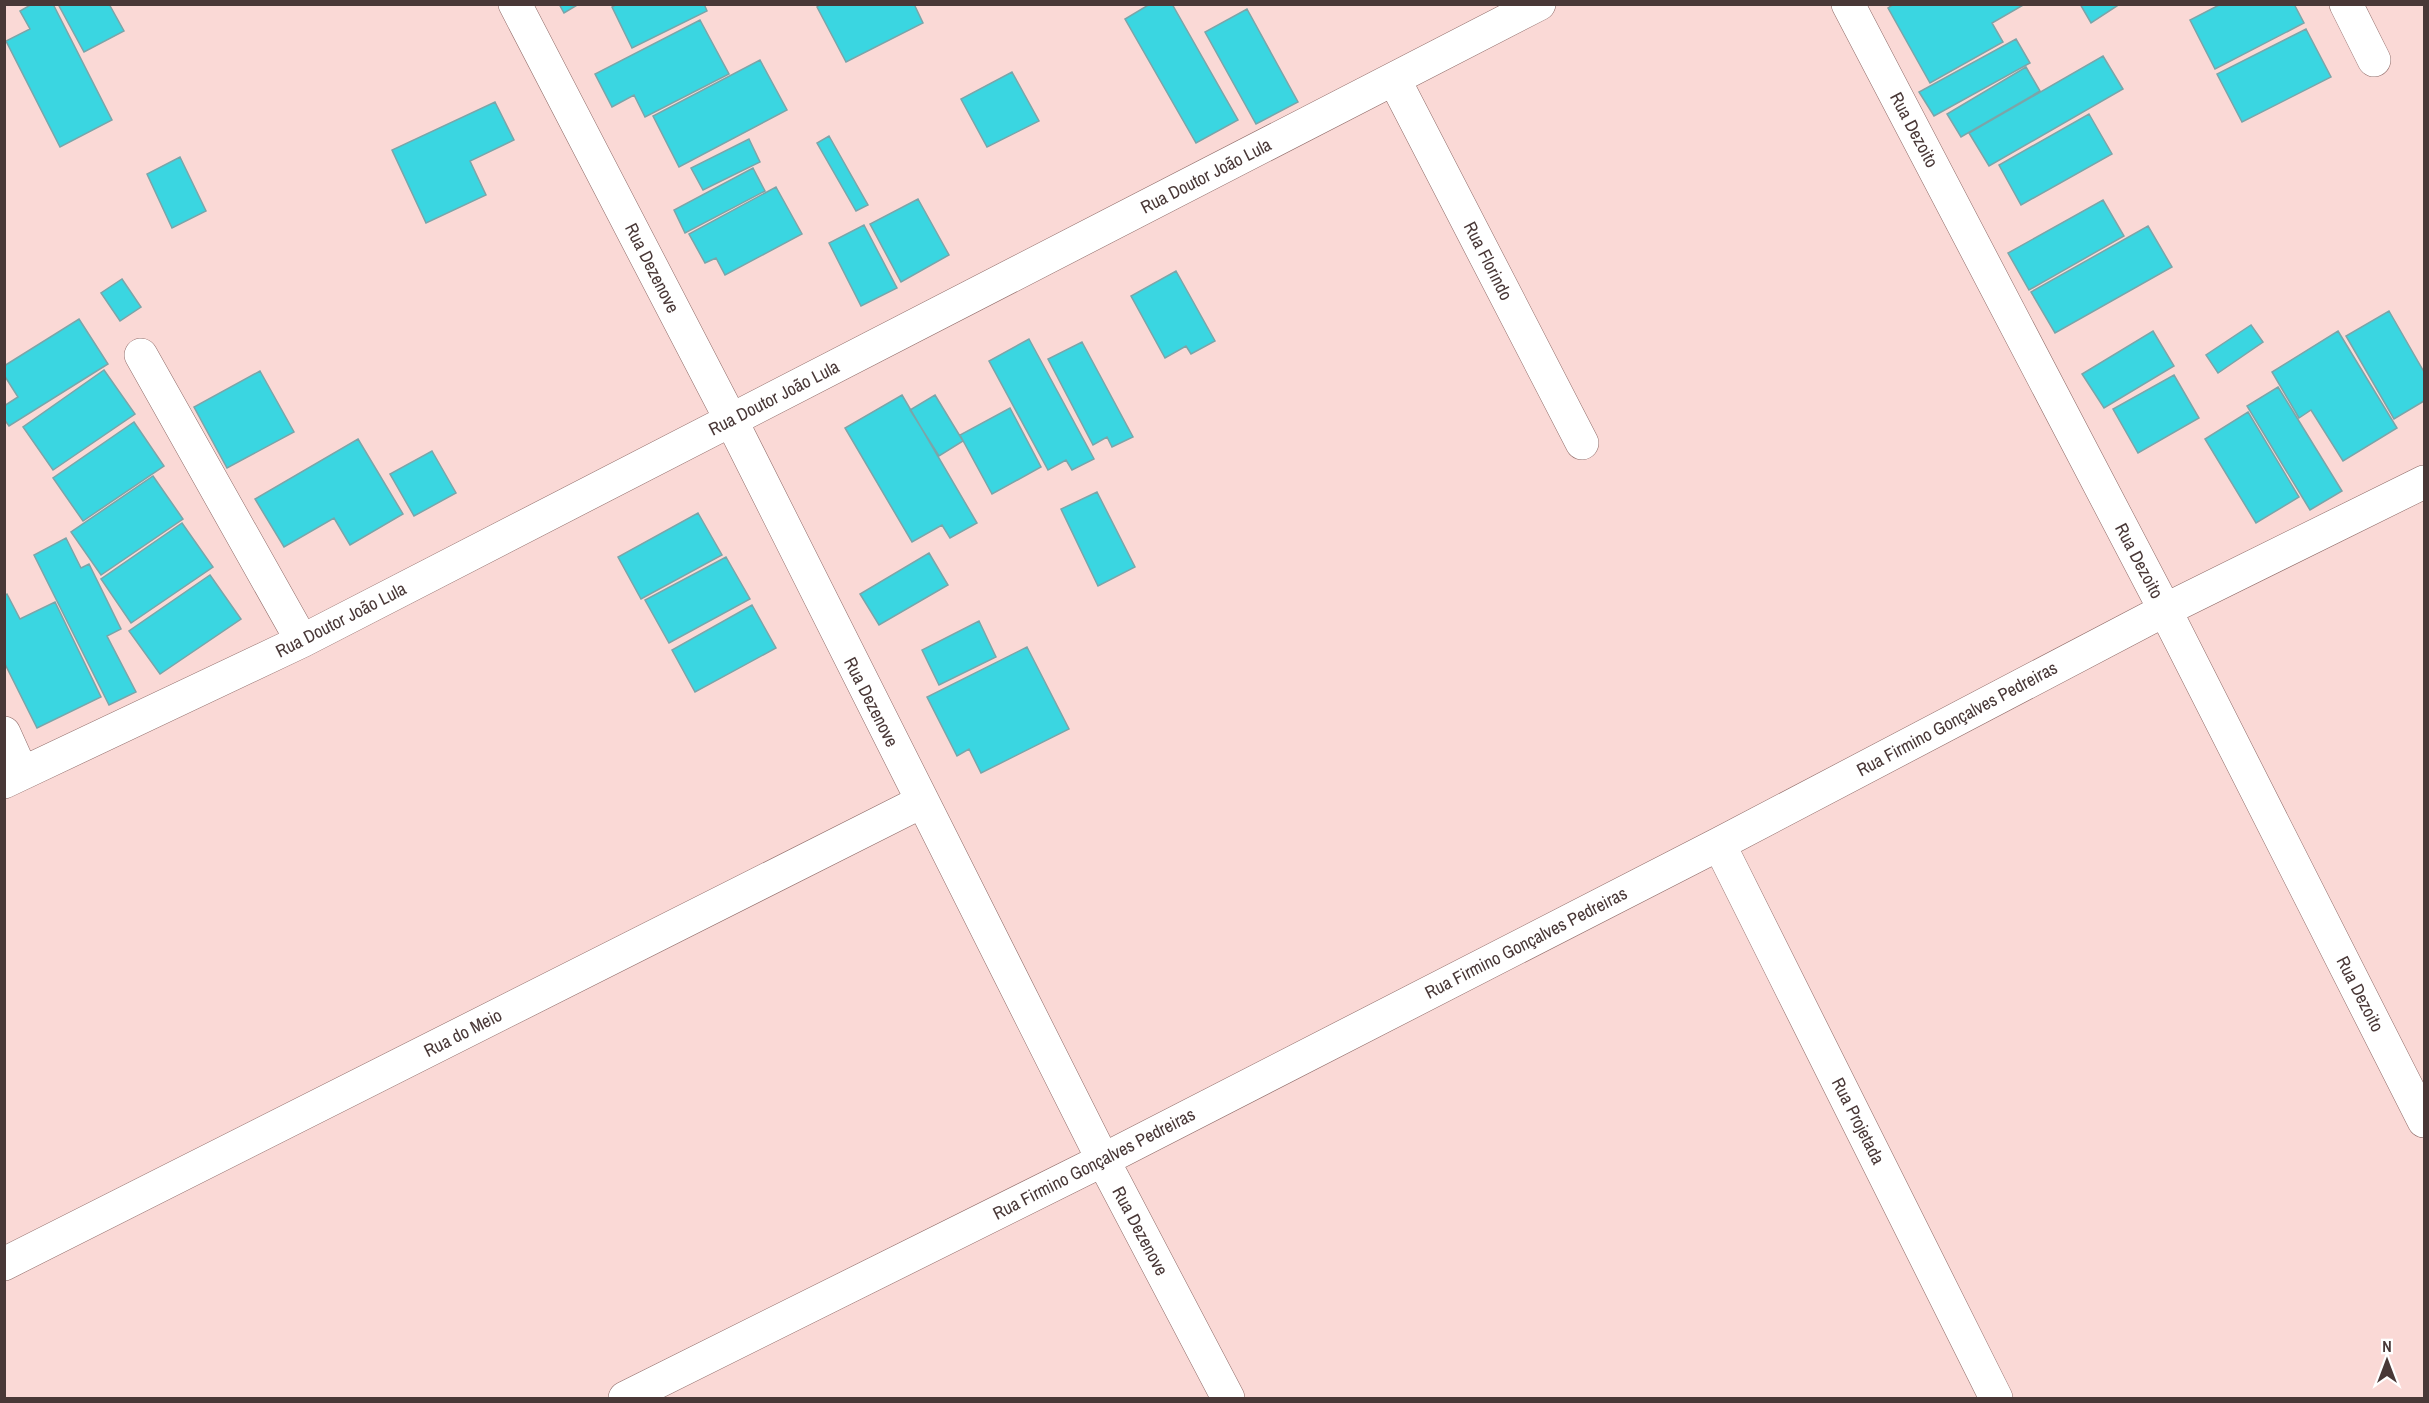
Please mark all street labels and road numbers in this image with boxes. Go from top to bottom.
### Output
street label: Rua Dezoito [1884,88,1945,172]
street label: Rua Doutor João Lula [1136,132,1275,219]
street label: Rua Florindo [1458,217,1519,304]
street label: Rua Dezenove [619,219,686,317]
street label: Rua Doutor João Lula [704,354,843,441]
street label: Rua Dezoito [2109,519,2170,603]
street label: Rua Doutor João Lula [271,576,410,663]
street label: Rua Dezenove [838,653,905,751]
street label: Rua Firmino Gonçalves Pedreiras [1852,655,2062,782]
street label: Rua Firmino Gonçalves Pedreiras [1420,881,1631,1005]
street label: Rua Dezoito [2331,952,2390,1036]
street label: Rua do Meio [419,1002,506,1063]
street label: Rua Projetada [1826,1073,1891,1168]
street label: Rua Firmino Gonçalves Pedreiras [988,1102,1199,1226]
street label: Rua Dezenove [1106,1182,1174,1280]

